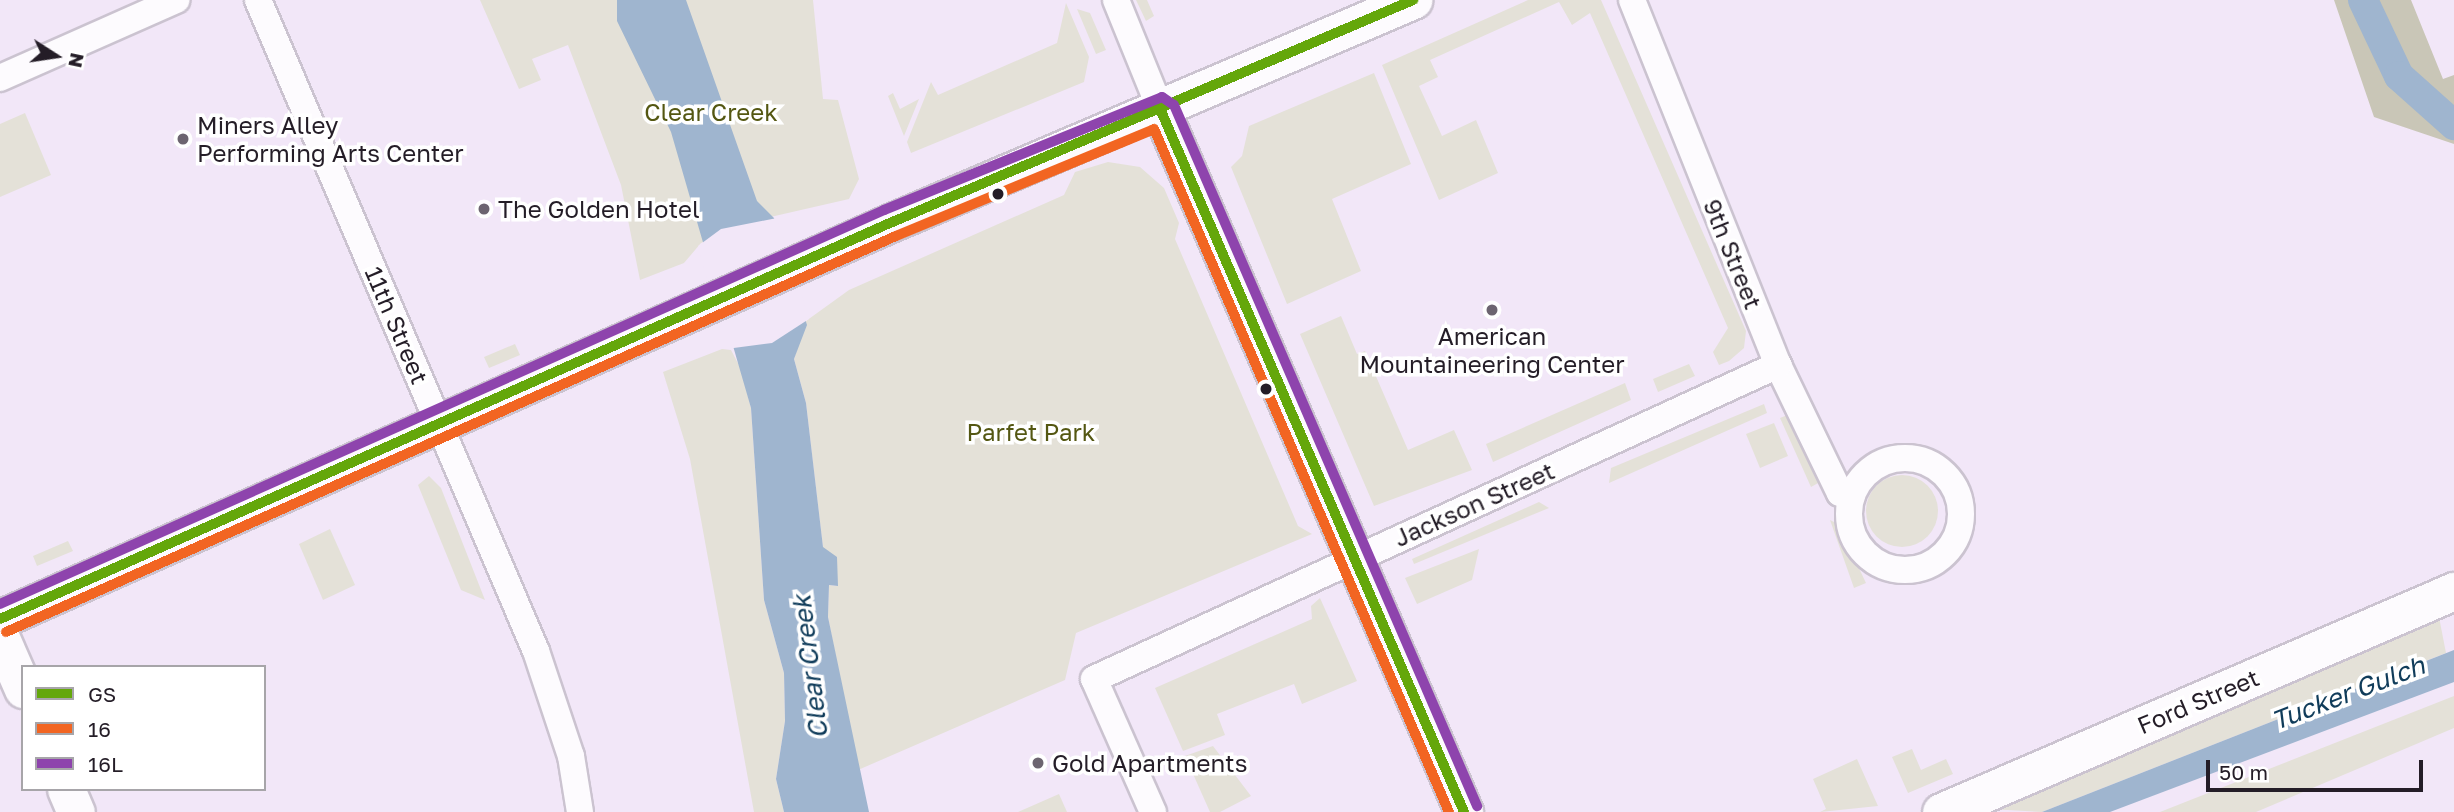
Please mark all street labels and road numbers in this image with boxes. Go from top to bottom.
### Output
street label: 9th Street [1698,195,1768,313]
street label: 11th Street [359,262,435,388]
street label: Jackson Street [1389,456,1559,552]
street label: Ford Street [2133,662,2263,740]

